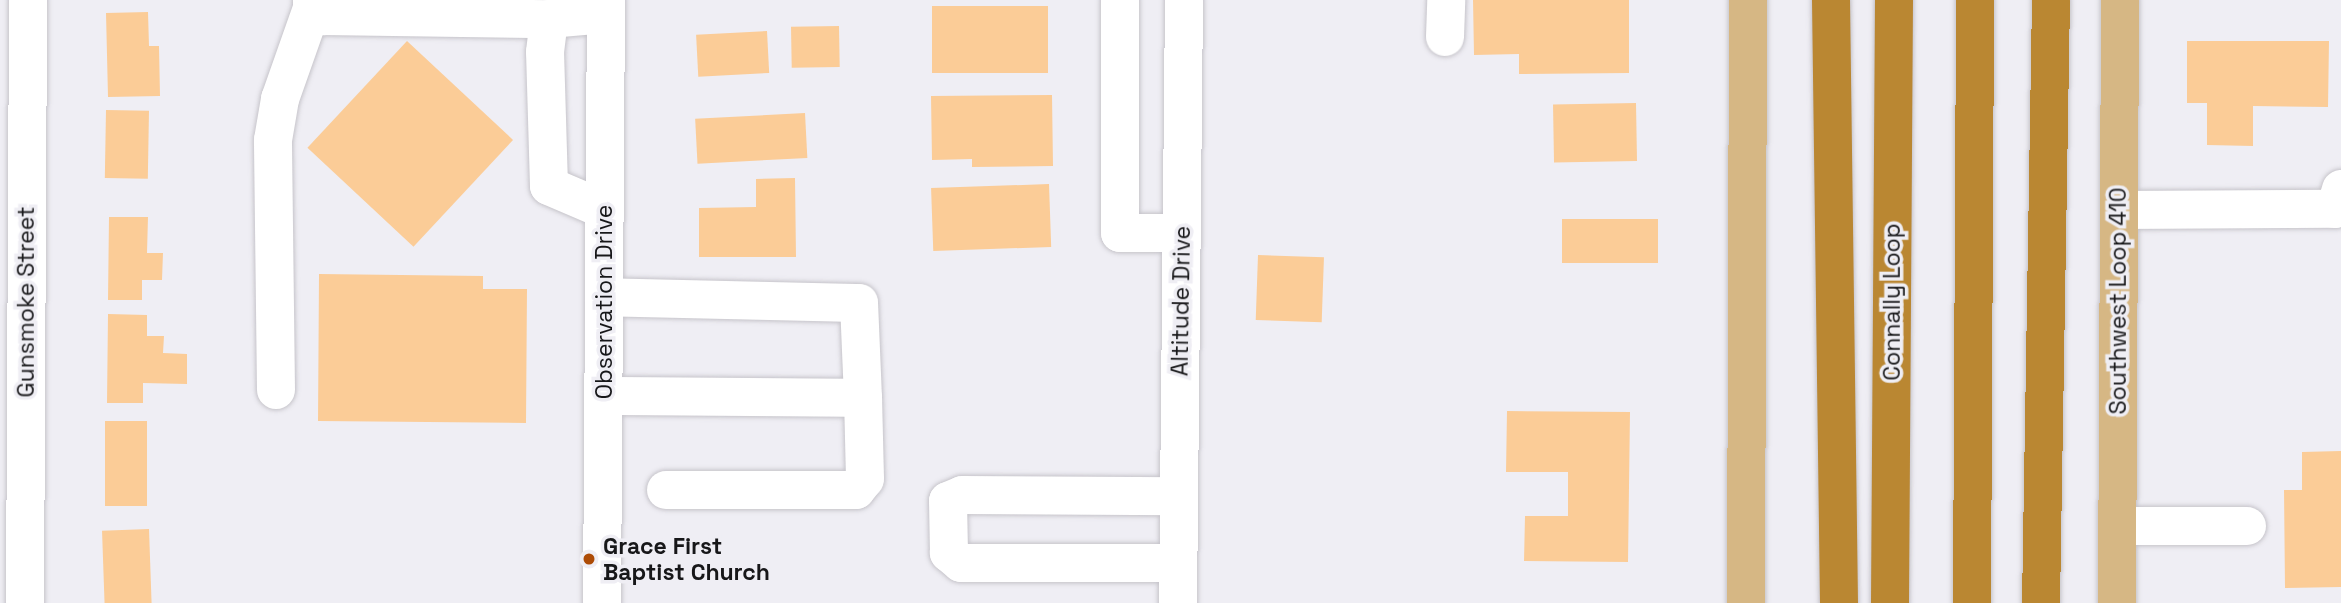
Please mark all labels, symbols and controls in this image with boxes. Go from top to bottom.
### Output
street label: Southwest Loop 410 [2104,188,2132,414]
street label: Observation Drive [590,205,618,399]
street label: Gunsmoke Street [12,206,40,398]
street label: Connally Loop [1878,223,1906,381]
street label: Altitude Drive [1166,226,1196,376]
place label: Grace First Baptist Church [603,532,770,586]
marker: Grace First Baptist Church [581,551,597,567]

